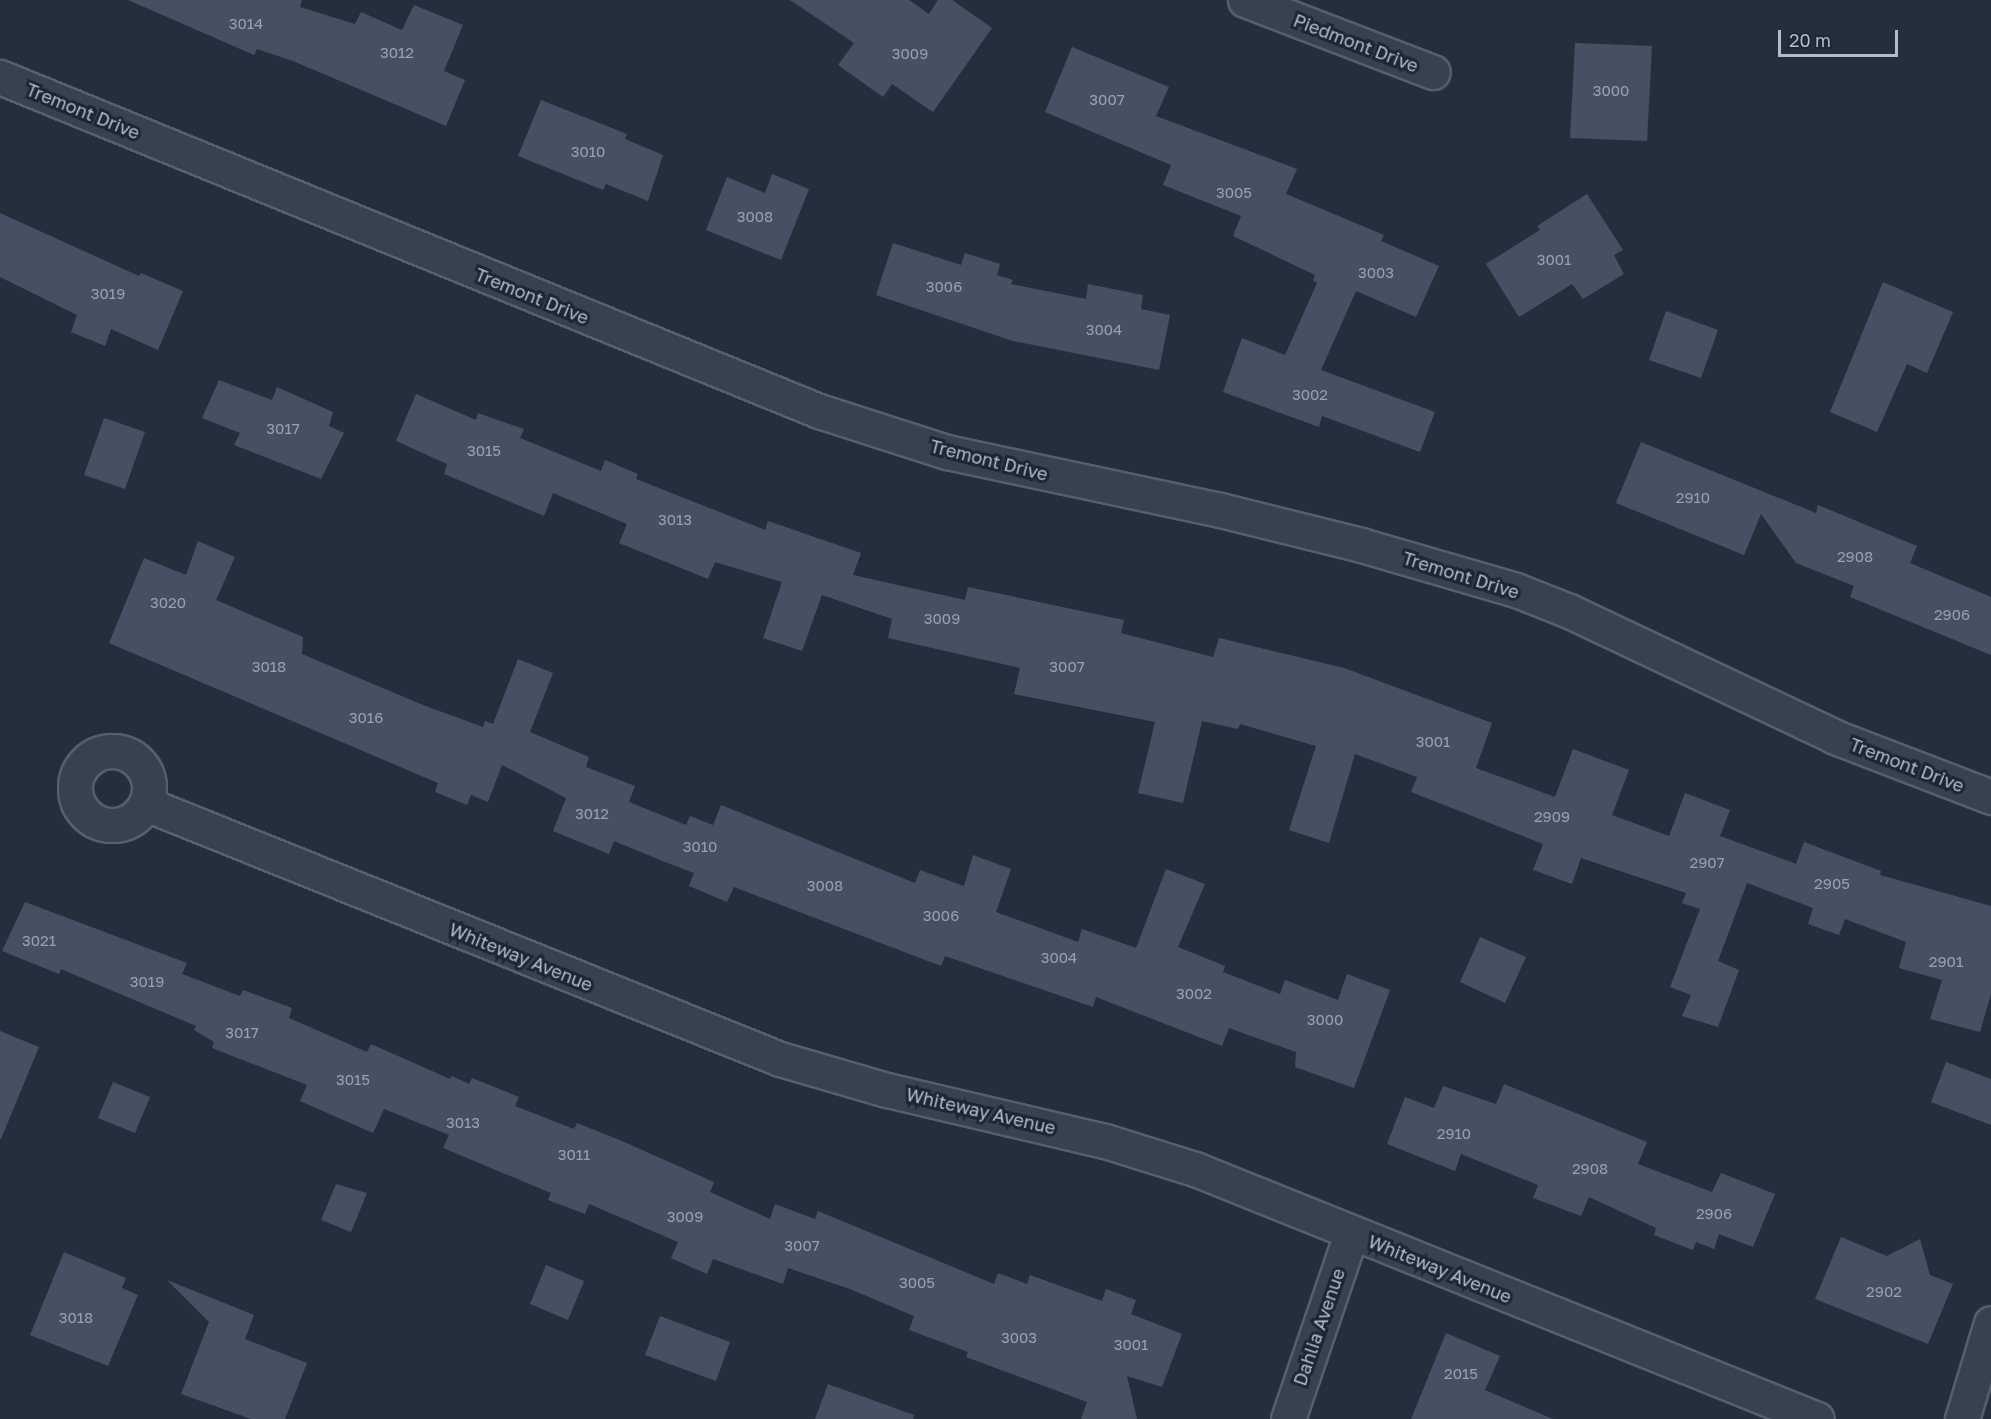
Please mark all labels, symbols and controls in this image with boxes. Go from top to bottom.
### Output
street label: Piedmont Drive [1290,9,1422,77]
house number: 3014 [229,15,263,33]
scale bar [1781,18,1901,56]
text: 20 m [1789,29,1831,51]
house number: 3012 [380,44,414,62]
house number: 3009 [892,45,928,63]
street label: Tremont Drive [23,78,143,144]
house number: 3000 [1593,82,1629,100]
house number: 3007 [1089,91,1125,109]
house number: 3010 [571,143,605,161]
house number: 3005 [1216,184,1252,202]
house number: 3008 [737,208,773,226]
house number: 3001 [1537,251,1571,269]
street label: Tremont Drive [472,263,592,329]
house number: 3003 [1358,264,1394,282]
house number: 3006 [926,278,962,296]
house number: 3019 [91,285,125,303]
house number: 3004 [1086,321,1122,339]
house number: 3002 [1292,386,1328,404]
house number: 3017 [266,420,300,438]
street label: Tremont Drive [928,435,1050,485]
house number: 3015 [467,442,501,460]
house number: 2910 [1676,489,1710,507]
house number: 3013 [658,511,692,529]
street label: Tremont Drive [1400,547,1522,603]
house number: 2908 [1837,548,1873,566]
house number: 3020 [150,594,186,612]
house number: 2906 [1934,606,1970,624]
house number: 3009 [924,610,960,628]
house number: 3018 [252,658,286,676]
house number: 3007 [1049,658,1085,676]
house number: 3016 [349,709,383,727]
house number: 3001 [1416,733,1450,751]
street label: Tremont Drive [1847,733,1967,797]
house number: 3012 [575,805,609,823]
house number: 2909 [1534,808,1570,826]
house number: 3010 [683,838,717,856]
house number: 2907 [1689,854,1725,872]
house number: 2905 [1814,875,1850,893]
house number: 3008 [807,877,843,895]
house number: 3006 [923,907,959,925]
street label: Whiteway Avenue [446,918,596,996]
house number: 3021 [22,932,56,950]
house number: 3004 [1041,949,1077,967]
house number: 2901 [1929,953,1963,971]
house number: 3019 [130,973,164,991]
house number: 3002 [1176,985,1212,1003]
house number: 3000 [1307,1011,1343,1029]
house number: 3017 [225,1024,259,1042]
house number: 3015 [336,1071,370,1089]
street label: Whiteway Avenue [904,1083,1058,1139]
house number: 3013 [446,1114,480,1132]
house number: 2910 [1437,1125,1471,1143]
house number: 3011 [558,1146,590,1164]
house number: 2908 [1572,1160,1608,1178]
house number: 2906 [1696,1205,1732,1223]
house number: 3009 [667,1208,703,1226]
street label: Whiteway Avenue [1365,1230,1515,1308]
house number: 3007 [784,1237,820,1255]
street label: Dahlia Avenue [1289,1266,1349,1388]
house number: 3005 [899,1274,935,1292]
house number: 2902 [1866,1283,1902,1301]
house number: 3018 [59,1309,93,1327]
house number: 3003 [1001,1329,1037,1347]
house number: 3001 [1114,1336,1148,1354]
house number: 2015 [1444,1365,1478,1383]

